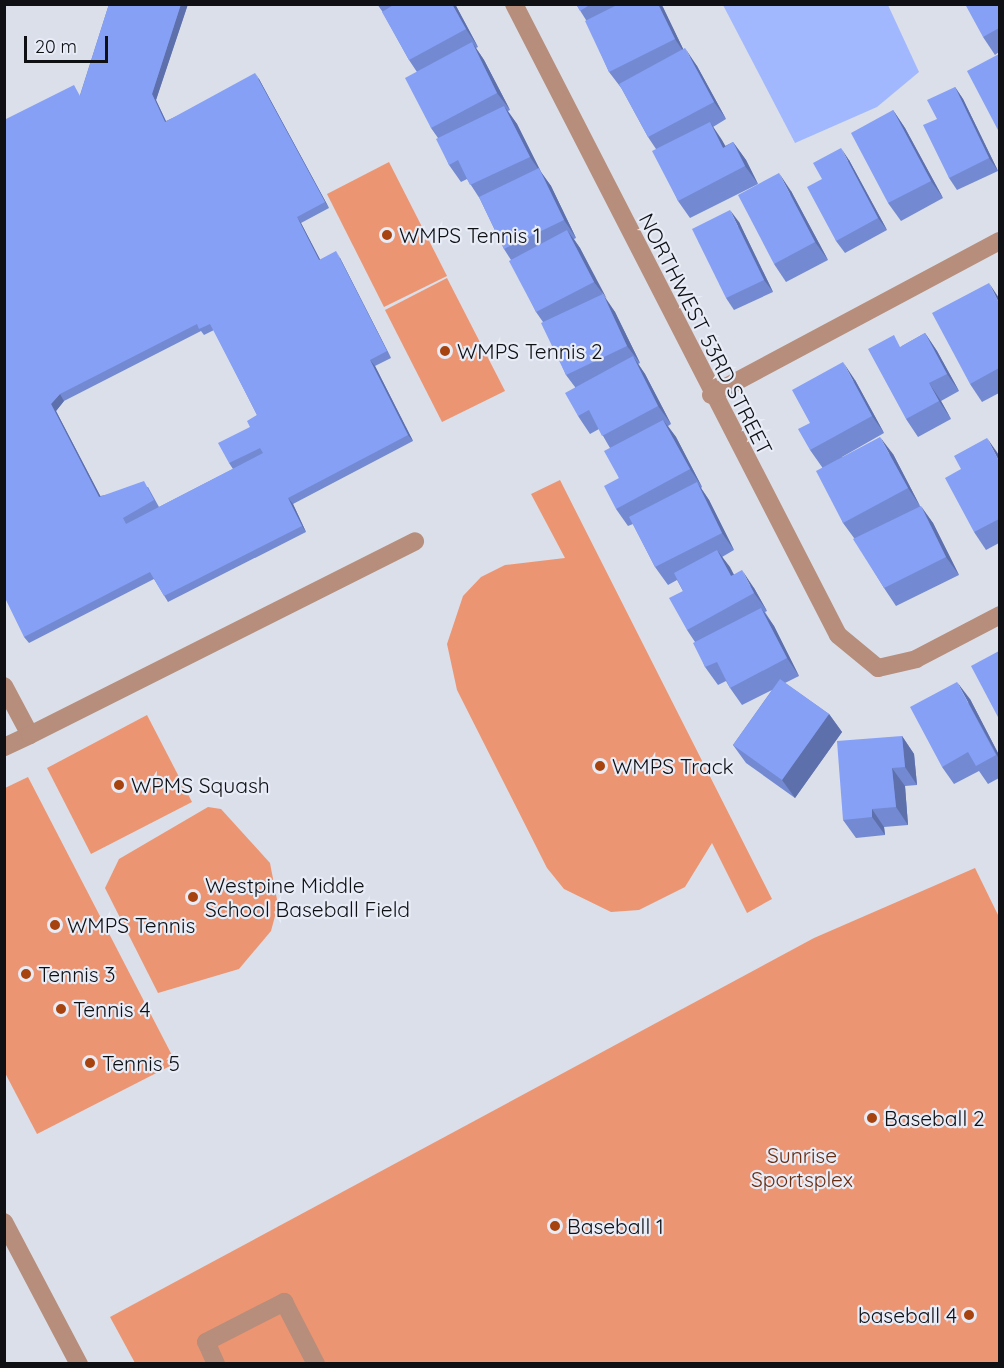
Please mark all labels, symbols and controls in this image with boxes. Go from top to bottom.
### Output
scale bar [27,24,111,62]
text: 20 m [35,35,77,58]
street label: NORTHWEST 53RD STREET [634,209,778,459]
place label: WMPS Tennis 1 [399,222,541,248]
marker: WMPS Tennis 1 [380,228,394,242]
place label: WMPS Tennis 2 [457,338,603,364]
marker: WMPS Tennis 2 [438,344,452,358]
place label: WMPS Track [612,753,734,779]
marker: WMPS Track [593,759,607,773]
place label: WPMS Squash [131,772,270,798]
marker: WPMS Squash [112,778,126,792]
place label: Westpine Middle School Baseball Field [205,872,410,922]
marker: Westpine Middle School Baseball Field [186,890,200,904]
place label: WMPS Tennis [67,912,195,938]
marker: WMPS Tennis [48,918,62,932]
place label: Tennis 3 [38,961,115,987]
marker: Tennis 3 [19,967,33,981]
place label: Tennis 4 [73,996,150,1022]
marker: Tennis 4 [54,1002,68,1016]
place label: Tennis 5 [102,1050,180,1076]
marker: Tennis 5 [83,1056,97,1070]
place label: Baseball 2 [884,1105,985,1131]
marker: Baseball 2 [865,1111,879,1125]
park label: Sunrise Sportsplex [751,1142,853,1192]
place label: Baseball 1 [567,1213,664,1239]
marker: Baseball 1 [548,1219,562,1233]
place label: baseball 4 [858,1302,957,1328]
marker: baseball 4 [962,1308,976,1322]

